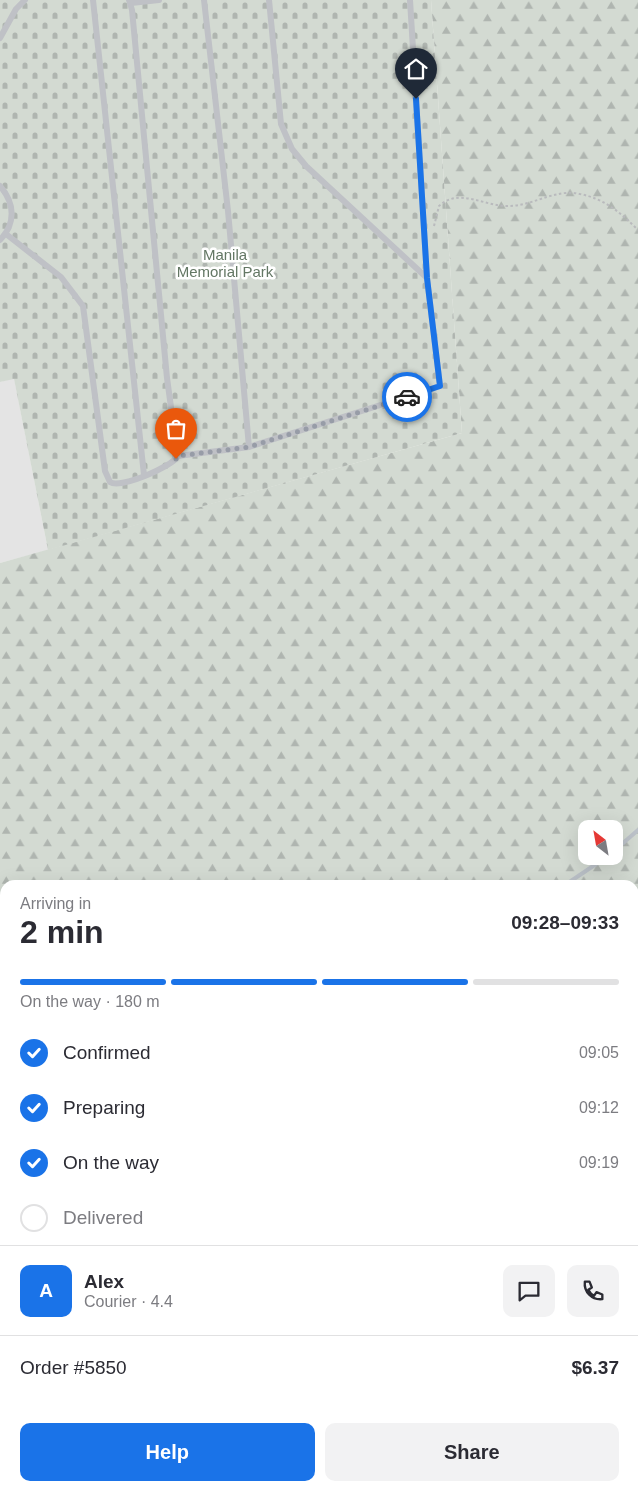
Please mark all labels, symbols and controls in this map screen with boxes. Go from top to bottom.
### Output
pin [395,48,437,99]
icon: home [402,55,430,83]
park label: Manila Memorial Park [177,246,274,280]
courier [382,372,432,422]
icon: car [393,383,421,411]
pin [155,408,197,459]
icon: bag [162,415,190,443]
north arrow [578,820,622,865]
map controls [578,820,623,865]
text: Arriving in [20,895,91,912]
text: 09:28–09:33 [511,912,619,933]
text: 2 min [20,914,104,950]
text: On the way · 180 m [20,993,160,1010]
icon: check [20,1039,48,1067]
text: Confirmed [63,1042,151,1063]
text: 09:05 [579,1044,619,1061]
icon: check [20,1094,48,1122]
text: Preparing [63,1097,145,1118]
text: 09:12 [579,1099,619,1116]
icon: check [20,1149,48,1177]
text: On the way [63,1152,159,1173]
text: 09:19 [579,1154,619,1171]
text: Delivered [63,1207,143,1228]
button: chat [503,1265,555,1317]
button: phone [567,1265,619,1317]
text: Alex [84,1271,124,1292]
text: A [39,1280,53,1301]
text: Courier · 4.4 [84,1293,173,1310]
text: Order #5850 [20,1357,127,1378]
text: $6.37 [571,1357,619,1378]
button: Help [20,1423,315,1481]
button: Share [325,1423,619,1481]

